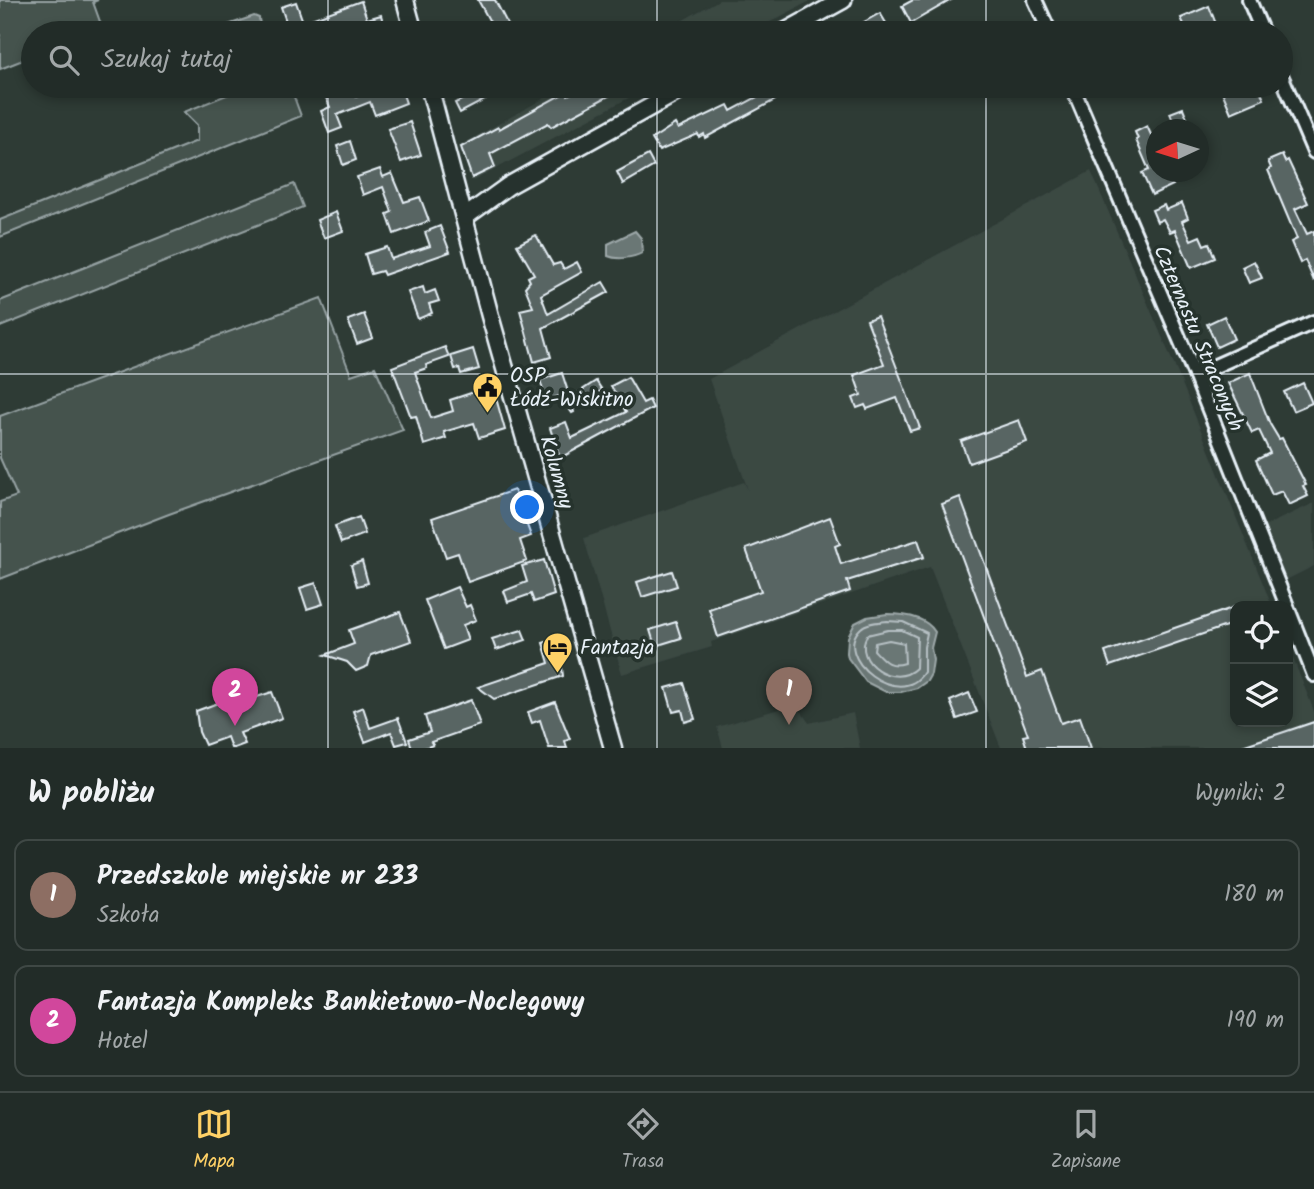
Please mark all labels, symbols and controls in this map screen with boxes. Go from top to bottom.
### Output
search box [21,21,1293,98]
text: Szukaj tutaj [101,39,232,81]
icon: search [45,41,83,79]
north arrow [1146,119,1209,182]
street label: Czternastu Straconych [1143,240,1252,437]
place label: OSP Łódź-Wiskitno [510,360,634,417]
public building icon: OSP Łódź-Wiskitno [470,370,504,414]
street label: Kolumny [529,432,582,513]
your location [510,490,544,524]
map controls [1230,601,1293,727]
button: locate [1230,601,1293,664]
hotel icon: Fantazja [540,630,574,674]
place label: Fantazja [580,632,654,665]
button: layers [1230,664,1293,727]
pin: 1 [766,667,812,725]
pin: 2 [212,668,258,726]
text: W pobliżu [28,770,154,818]
text: Wyniki: 2 [1195,776,1286,812]
text: Przedszkole miejskie nr 233 [97,856,418,898]
text: 1 [50,877,56,913]
text: 180 m [1224,877,1284,913]
text: Szkoła [97,898,160,934]
text: Fantazja Kompleks Bankietowo-Noclegowy [97,982,584,1024]
text: 2 [46,1003,60,1039]
text: 190 m [1227,1003,1284,1039]
text: Hotel [97,1024,148,1060]
tab: Mapa [193,1105,235,1177]
tab: Trasa [622,1105,664,1177]
tab: Zapisane [1051,1105,1121,1177]

